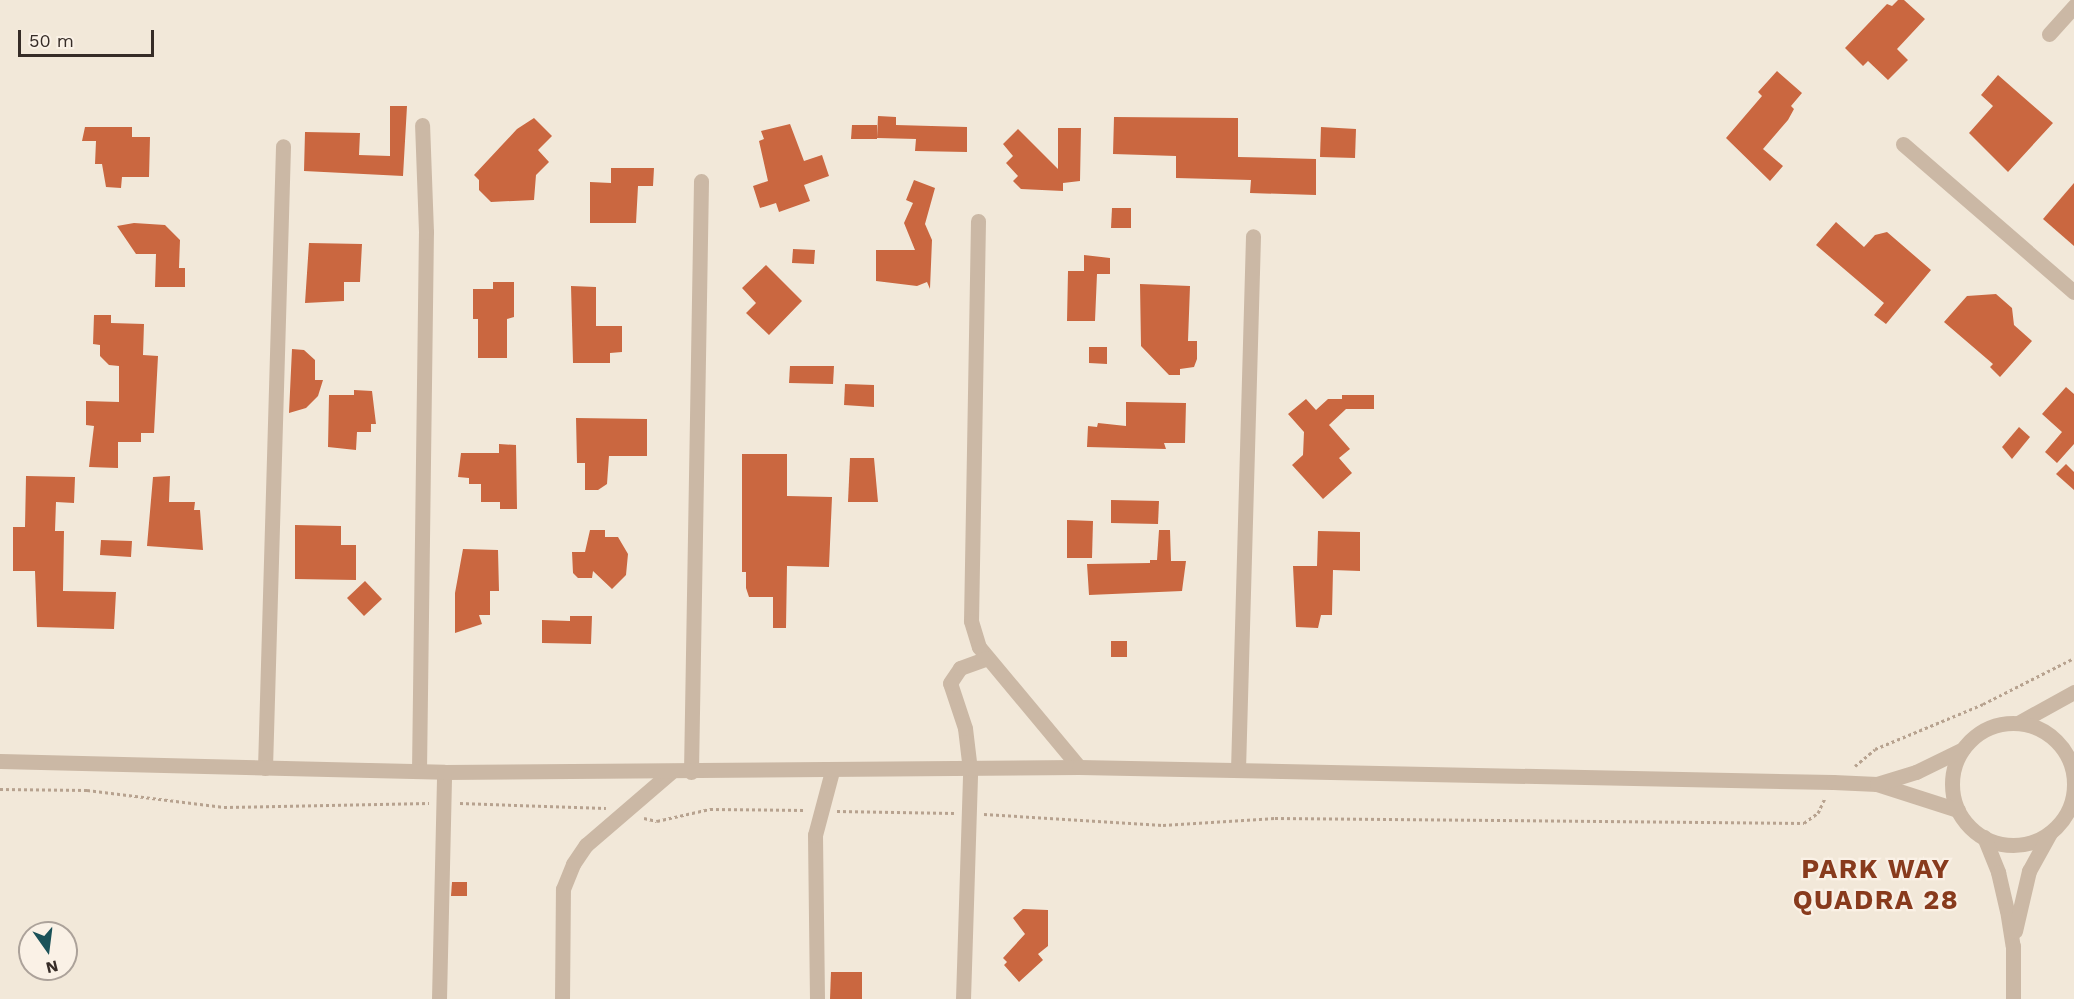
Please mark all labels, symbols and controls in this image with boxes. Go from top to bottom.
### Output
scale bar [21,18,158,56]
text: 50 m [29,30,74,51]
district label: PARK WAY QUADRA 28 [1792,853,1960,916]
north arrow [18,921,78,981]
text: N [44,956,60,978]

